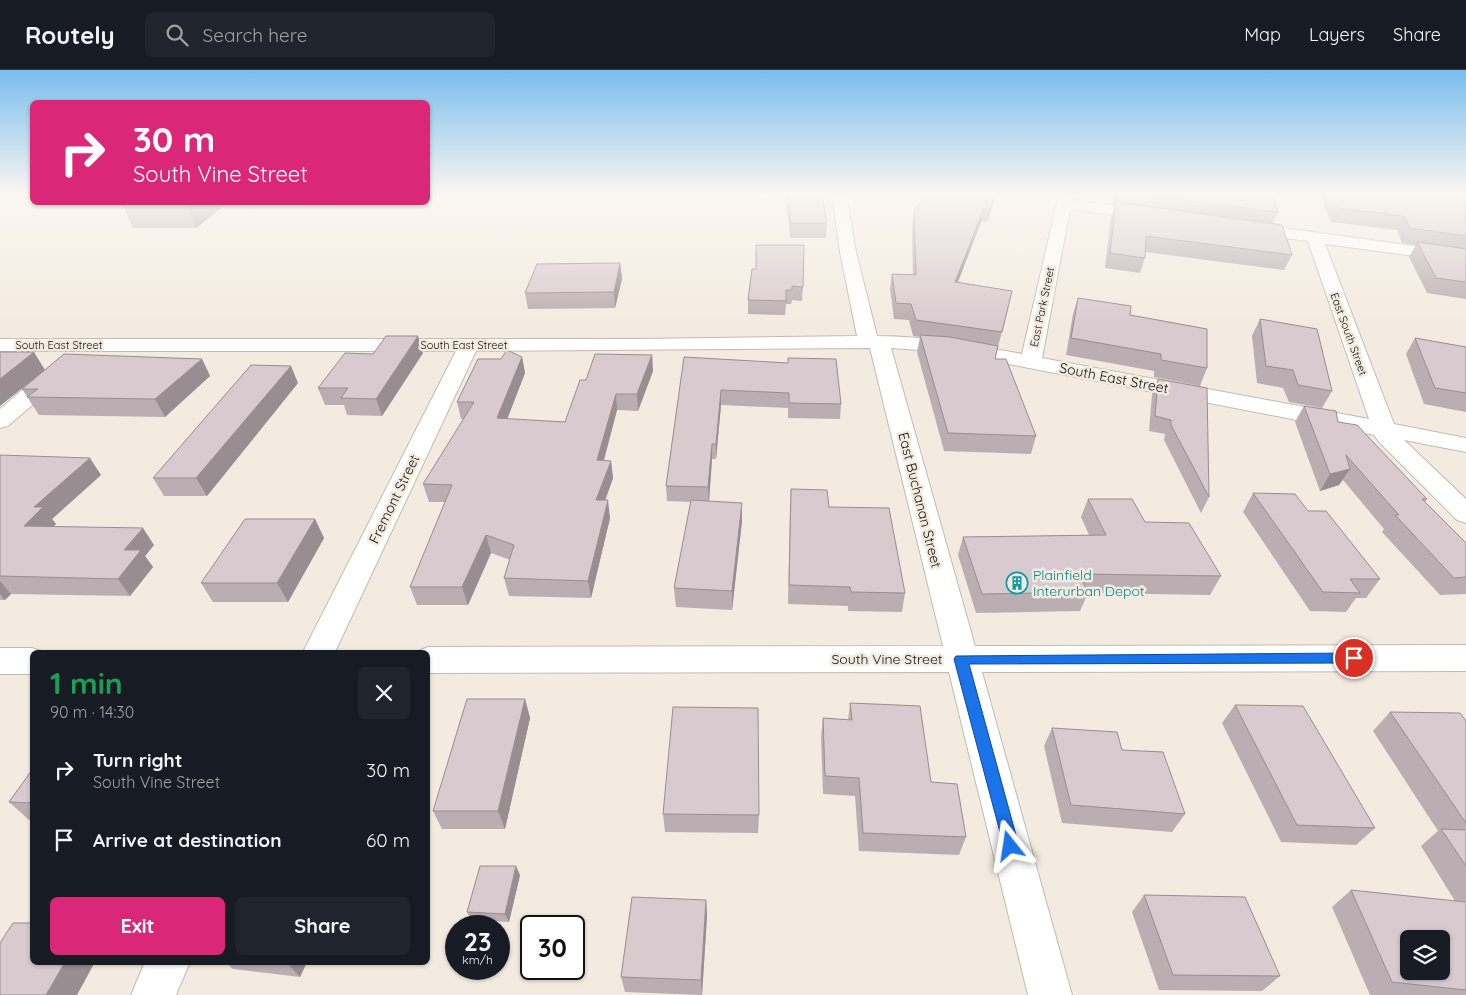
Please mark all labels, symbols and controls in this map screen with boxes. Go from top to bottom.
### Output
search box [145,12,495,57]
text: Routely [25,20,115,50]
icon: search [163,21,191,49]
text: Search here [203,23,307,47]
text: Map [1244,23,1281,46]
text: Layers [1309,23,1365,46]
text: Share [1393,23,1441,46]
text: 30 m [133,117,215,161]
icon: right [50,120,115,185]
text: South Vine Street [133,160,308,188]
street label: East Park Street [1027,266,1057,348]
street label: East South Street [1328,291,1371,377]
street label: South East Street [16,338,103,352]
street label: South East Street [421,338,508,352]
street label: South East Street [1058,359,1170,397]
street label: East Buchanan Street [894,430,946,570]
street label: Fremont Street [365,451,423,547]
place label: Plainfield Interurban Depot [1033,566,1145,600]
building icon: Plainfield Interurban Depot [1005,571,1029,595]
pin [1333,637,1375,679]
icon: arrive [1340,644,1368,672]
street label: South Vine Street [831,650,943,668]
text: 1 min [50,664,123,702]
button: close [358,667,410,719]
text: 90 m · 14:30 [50,702,134,722]
text: Turn right [93,748,182,772]
icon: right [50,756,78,784]
text: 30 m [366,758,410,782]
text: South Vine Street [93,772,220,792]
position arrow [983,819,1035,871]
icon: arrive [50,826,78,854]
text: Arrive at destination [93,828,282,852]
text: 60 m [366,828,410,852]
button: Exit [50,897,225,955]
button: Share [235,897,410,955]
speed limit sign: 30 [520,915,585,980]
text: 23 [464,926,491,957]
map controls [1400,930,1450,980]
button: layers [1400,930,1450,980]
text: km/h [462,952,493,967]

